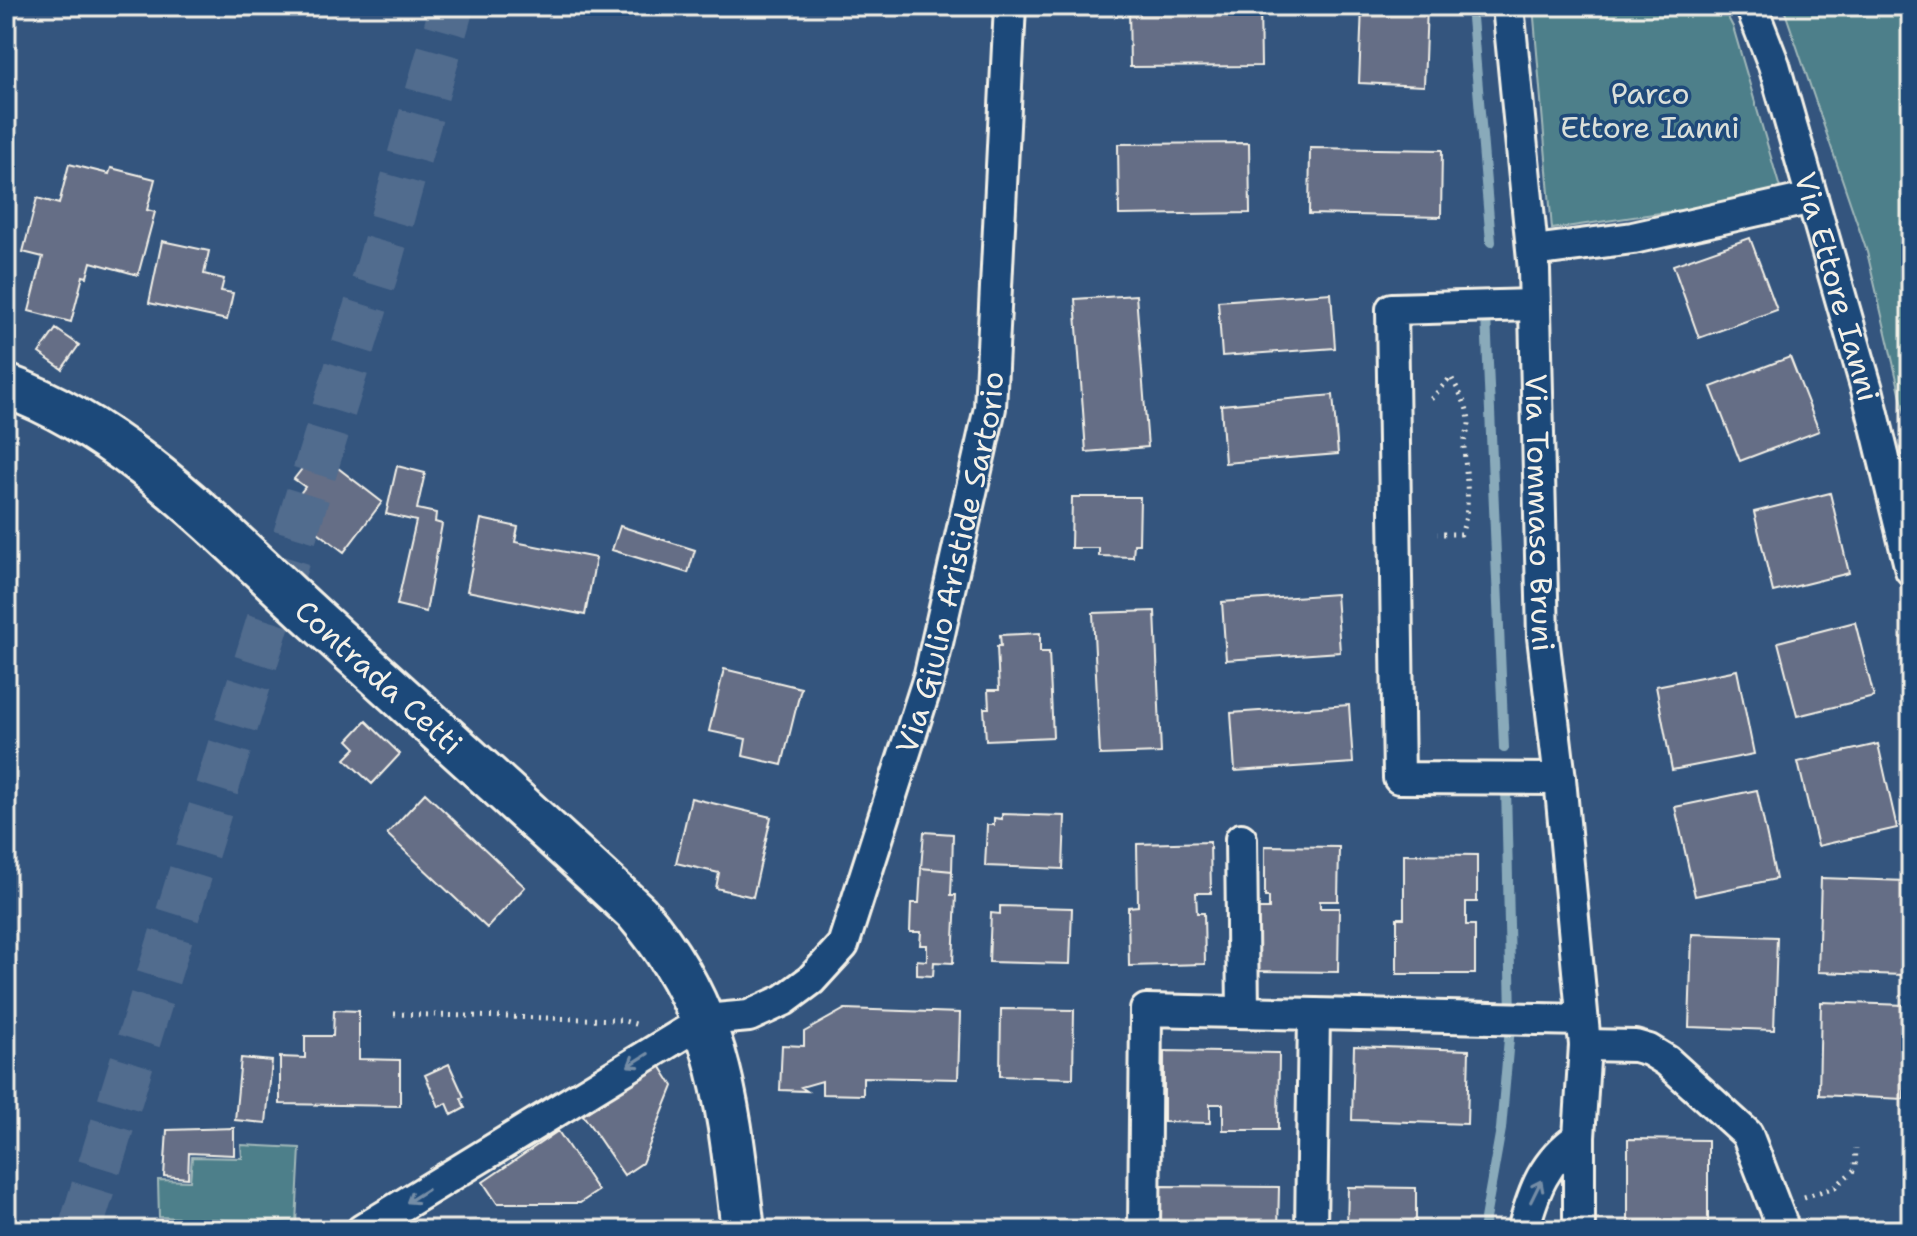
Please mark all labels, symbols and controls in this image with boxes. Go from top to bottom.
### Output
park label: Parco Ettore Ianni [1560,73,1740,148]
street label: Via Ettore Ianni [1785,167,1890,406]
street label: Via Giulio Aristide Sartorio [885,370,1012,759]
street label: Via Tommaso Bruni [1516,373,1565,654]
street label: Contrada Cetti [286,590,472,764]
one-way arrow [627,1053,650,1069]
one-way arrow [1529,1180,1545,1204]
one-way arrow [406,1189,429,1205]

